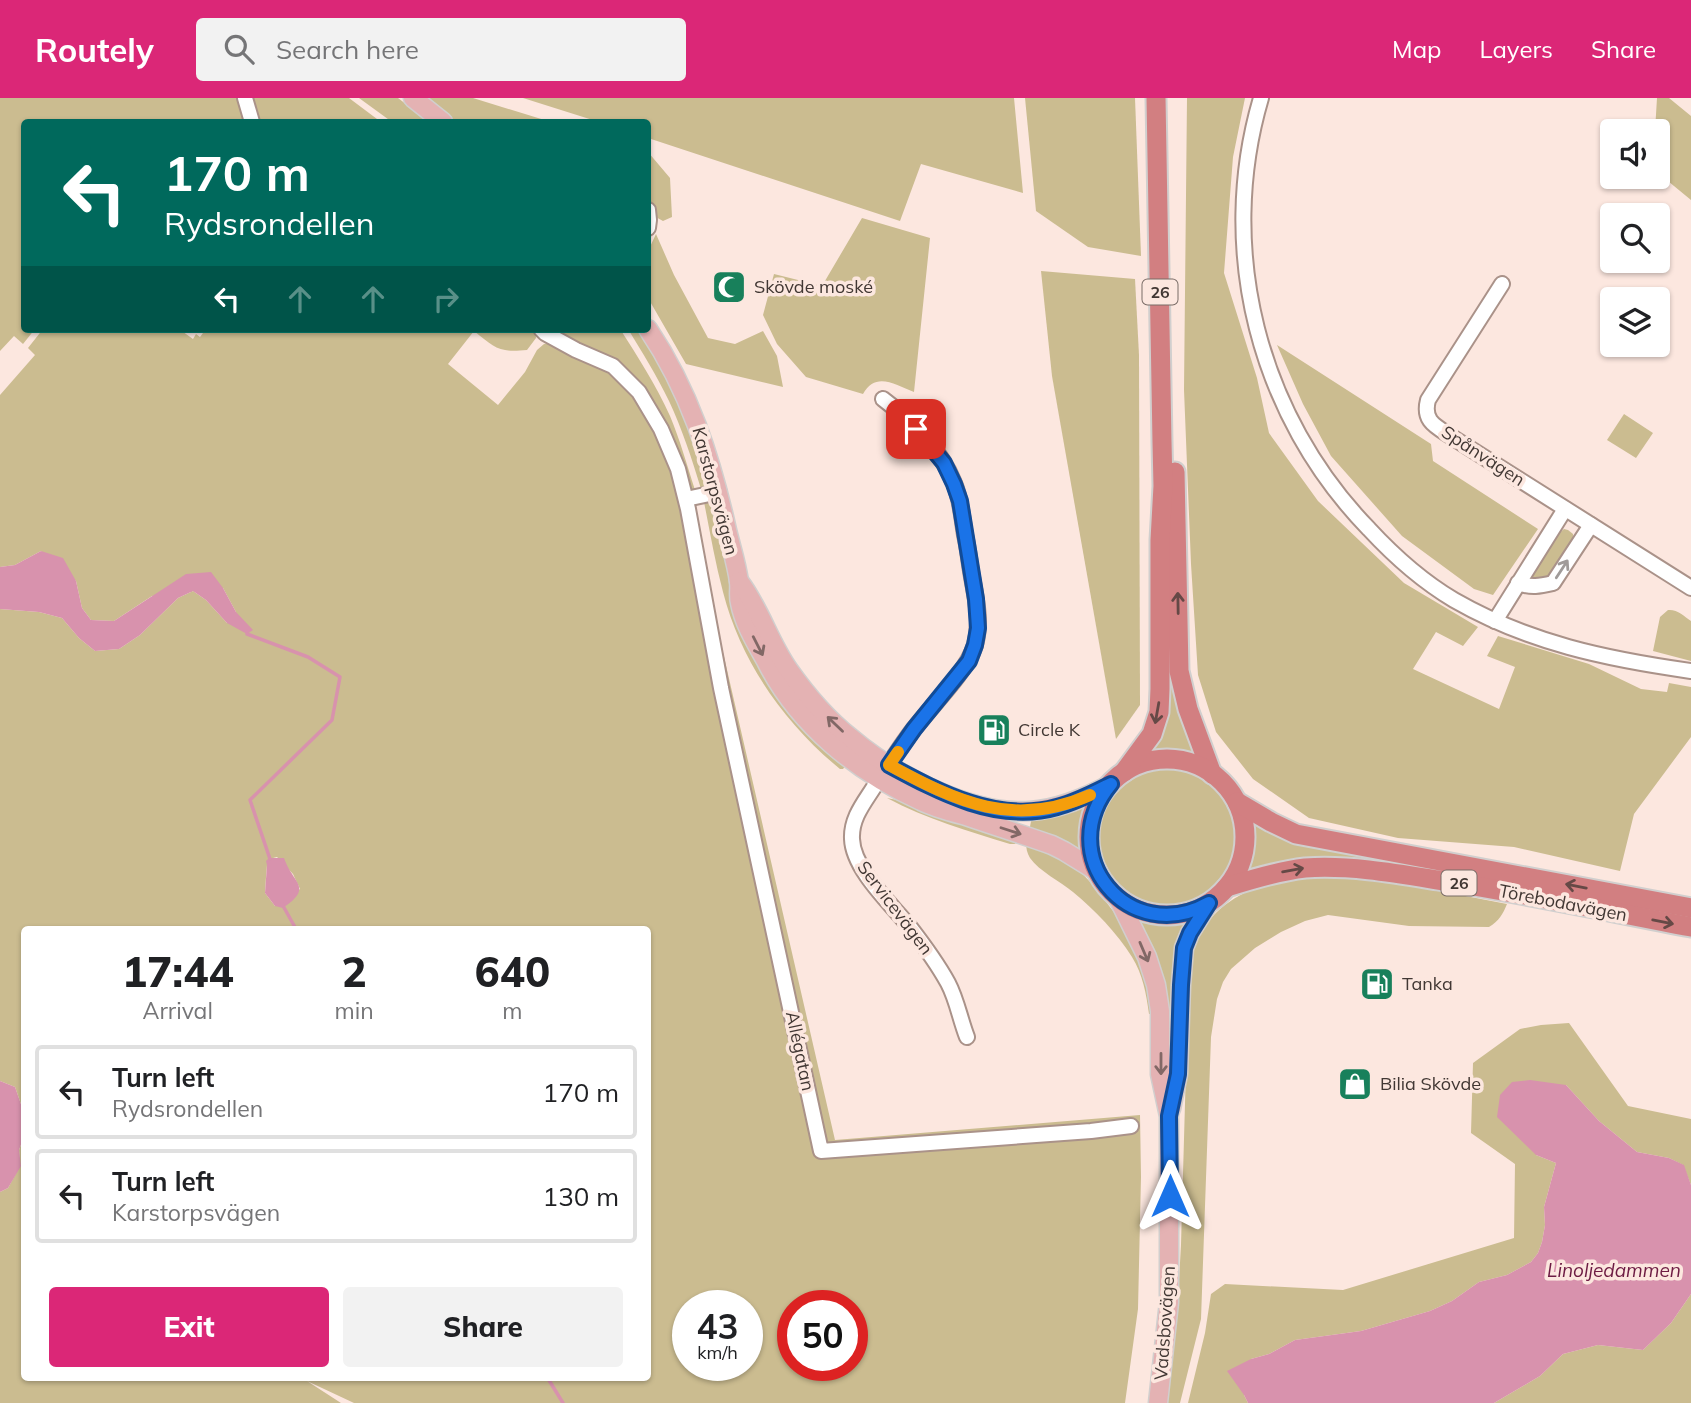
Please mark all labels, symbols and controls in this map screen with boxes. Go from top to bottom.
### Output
search box [196,18,686,81]
text: Routely [35,29,154,70]
icon: search [220,30,258,68]
text: Search here [276,33,419,66]
text: Map [1392,34,1441,64]
text: Layers [1479,34,1553,64]
text: Share [1591,34,1656,64]
map controls [1600,119,1670,357]
button: sound [1600,119,1670,189]
text: 170 m [164,142,310,203]
icon: left [49,147,140,238]
text: Rydsrondellen [164,203,374,243]
button: search [1600,203,1670,273]
mosque icon: Skövde moské [710,268,748,306]
place label: Skövde moské [754,275,873,298]
icon: left [208,280,246,318]
icon: ahead [281,280,319,318]
icon: ahead [354,280,392,318]
icon: right [427,280,465,318]
road number: 26 [1142,280,1178,304]
button: layers [1600,287,1670,357]
pin [886,399,946,459]
icon: arrive [897,410,935,448]
street label: Spånvägen [1437,420,1529,491]
street label: Karstorpsvägen [687,424,744,557]
one-way arrow [1555,560,1569,579]
one-way arrow [1171,592,1184,615]
one-way arrow [751,635,765,656]
one-way arrow [1150,701,1163,724]
fuel station icon: Circle K [975,711,1013,749]
one-way arrow [827,715,844,732]
place label: Circle K [1018,718,1081,741]
one-way arrow [999,826,1021,838]
street label: Servicevägen [853,856,938,959]
one-way arrow [1281,863,1304,877]
road number: 26 [1442,870,1476,896]
street label: Törebodavägen [1497,879,1629,926]
one-way arrow [1565,879,1588,892]
one-way arrow [1651,916,1674,929]
one-way arrow [1138,940,1151,962]
text: 17:44 [122,945,234,998]
text: 2 [341,945,367,998]
text: 640 [475,945,550,998]
fuel station icon: Tanka [1358,965,1396,1003]
place label: Tanka [1402,972,1453,995]
text: Arrival [143,996,213,1025]
text: min [334,996,374,1025]
text: m [502,996,522,1025]
street label: Allégatan [781,1009,820,1093]
one-way arrow [1154,1052,1168,1075]
text: Turn left [112,1061,214,1094]
shop icon: Bilia Skövde [1336,1065,1374,1103]
place label: Bilia Skövde [1380,1072,1481,1095]
icon: left [53,1073,91,1111]
text: 170 m [543,1076,619,1109]
text: Rydsrondellen [112,1094,263,1123]
position arrow [1133,1159,1207,1233]
text: Turn left [112,1165,214,1198]
icon: left [53,1177,91,1215]
text: 130 m [543,1180,619,1213]
text: Karstorpsvägen [112,1198,280,1227]
water label: Linoljedammen [1547,1258,1681,1282]
street label: Vadsbovägen [1149,1265,1180,1381]
button: Exit [49,1287,329,1367]
button: Share [343,1287,623,1367]
speed limit sign: 50 [777,1290,868,1381]
text: 43 [696,1304,739,1348]
text: km/h [697,1341,738,1364]

